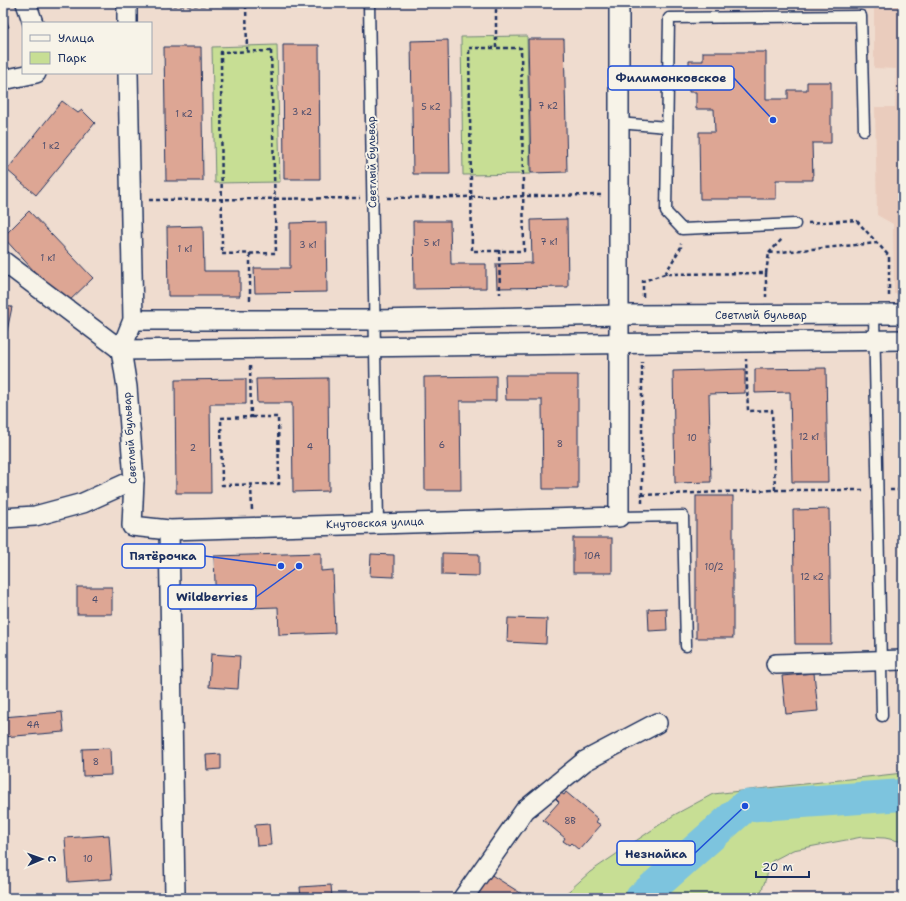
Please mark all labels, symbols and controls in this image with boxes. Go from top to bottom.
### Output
legend [22,22,152,74]
text: Улица [58,30,95,46]
text: Парк [58,50,87,66]
callout: Филимонковское [608,66,734,90]
text: Филимонковское [616,70,726,86]
house number: 7 к2 [538,100,558,112]
house number: 5 к2 [421,101,441,113]
house number: 3 к2 [292,106,312,118]
house number: 1 к2 [175,108,193,120]
street label: Светлый бульвар [364,116,380,208]
house number: 1 к2 [42,140,60,152]
house number: 7 к1 [540,236,558,248]
house number: 5 к1 [424,237,440,249]
house number: 3 к1 [299,239,317,251]
house number: 1 к1 [178,243,192,255]
house number: 1 к1 [41,252,55,264]
street label: Светлый бульвар [715,308,807,323]
street label: Светлый бульвар [119,392,141,484]
house number: 12 к1 [799,431,819,443]
house number: 10 [687,432,697,444]
house number: 8 [557,438,563,450]
house number: 6 [439,439,445,451]
house number: 4 [307,441,313,453]
house number: 2 [190,442,196,454]
street label: Кнутовская улица [326,514,424,532]
callout: Пятёрочка [122,544,205,568]
text: Пятёрочка [130,548,197,564]
house number: 10А [584,550,601,562]
house number: 10/2 [705,561,723,573]
house number: 12 к2 [800,571,824,583]
callout: Wildberries [168,585,256,609]
text: Wildberries [176,589,248,605]
house number: 4 [92,594,98,606]
house number: 4А [27,719,40,731]
house number: 8 [93,756,99,768]
house number: 8В [564,815,576,827]
north arrow [22,839,62,879]
callout: Незнайка [617,841,695,865]
text: Незнайка [625,846,688,862]
house number: 10 [83,853,93,865]
scale bar [756,853,809,879]
text: С [44,855,59,863]
text: 20 m [762,859,793,875]

